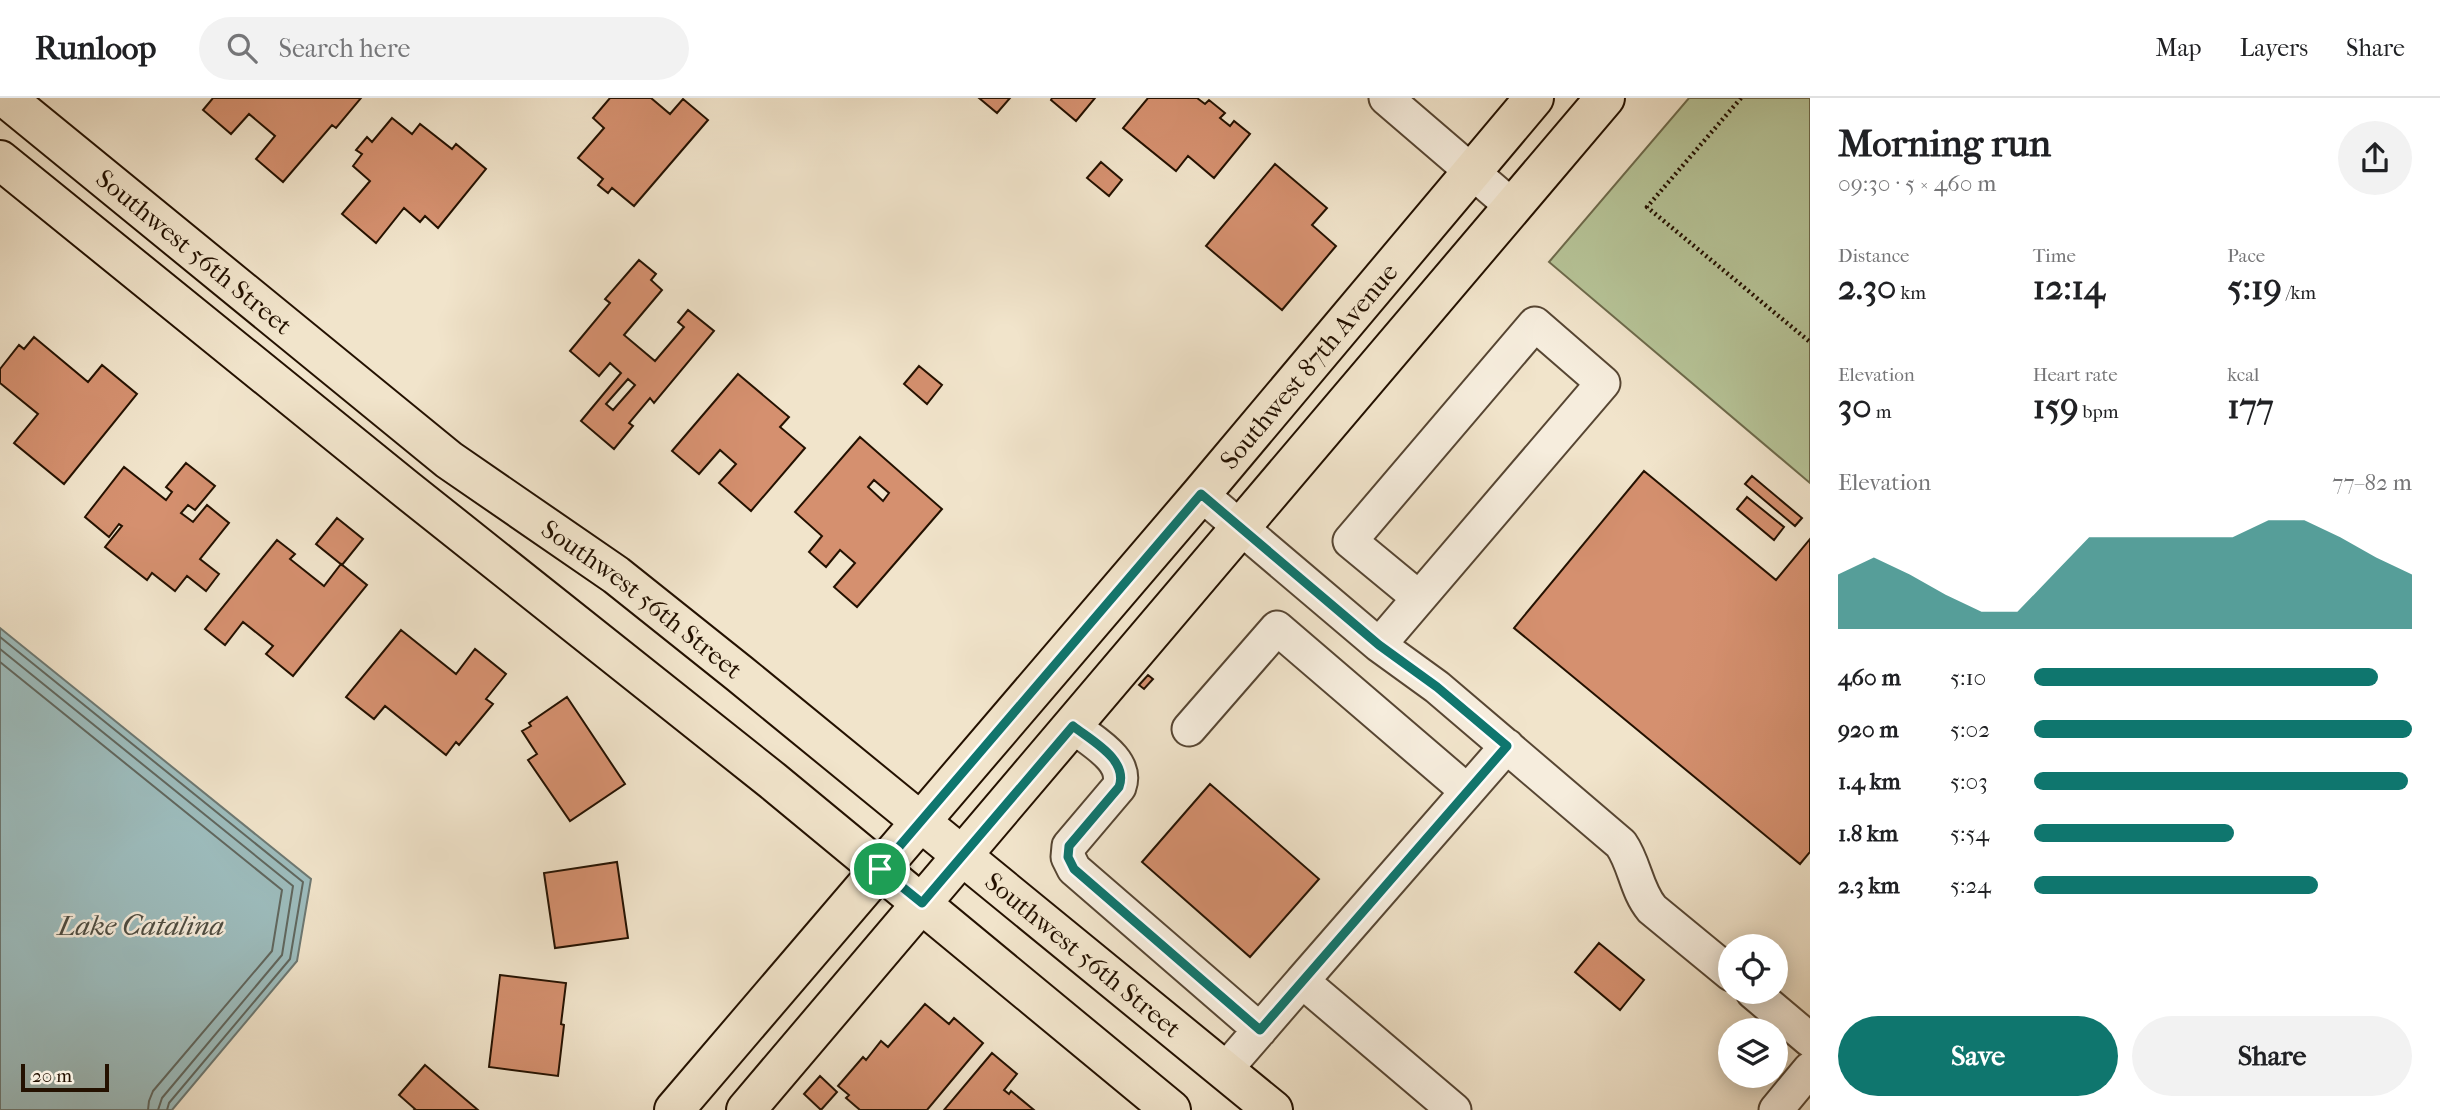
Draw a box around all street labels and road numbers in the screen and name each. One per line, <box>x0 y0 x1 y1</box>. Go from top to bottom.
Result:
street label: Southwest 56th Street <box>90 163 299 342</box>
street label: Southwest 87th Avenue <box>1214 257 1405 476</box>
street label: Southwest 56th Street <box>535 513 749 686</box>
street label: Southwest 56th Street <box>979 866 1188 1045</box>

